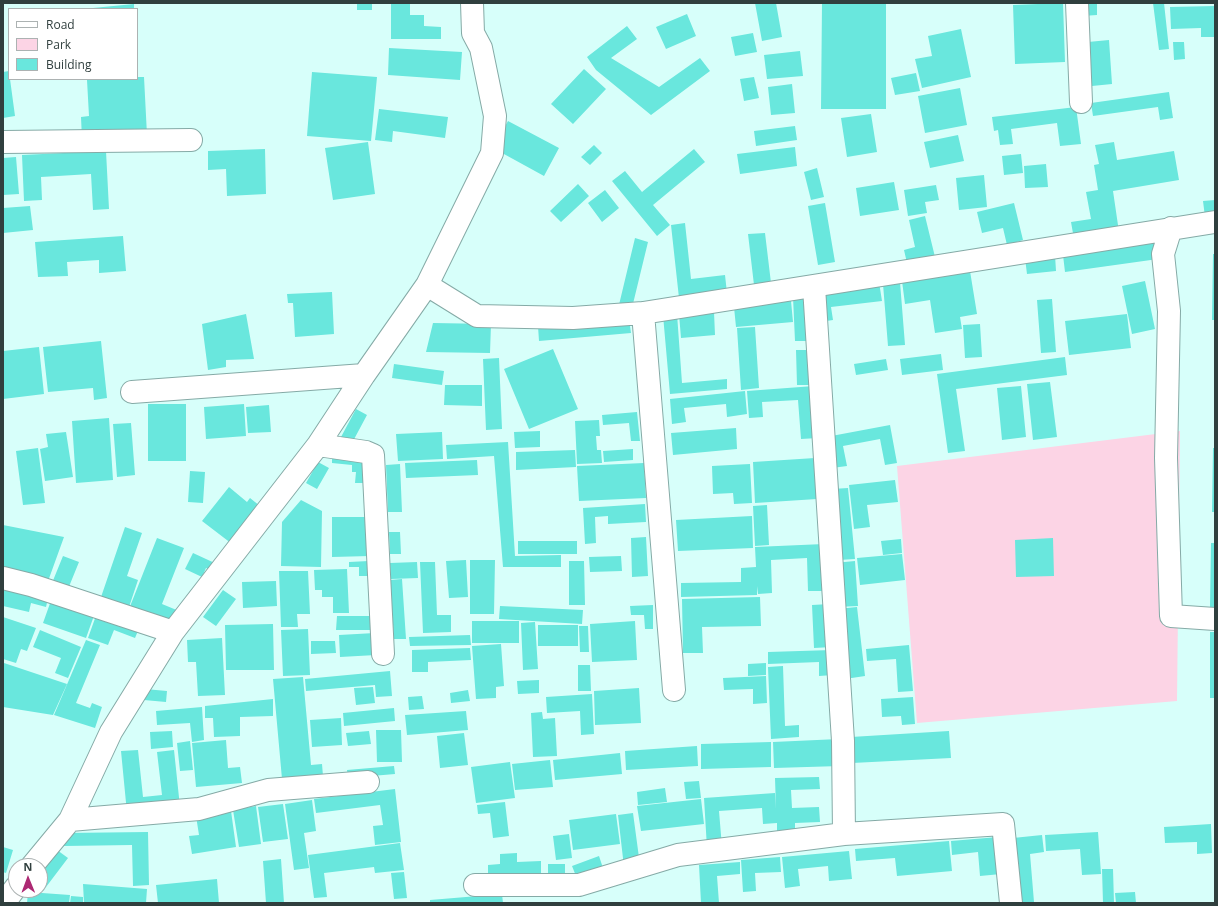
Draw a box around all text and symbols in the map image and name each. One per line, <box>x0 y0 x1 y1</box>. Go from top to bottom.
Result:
legend <box>8 8 138 80</box>
text: Road <box>46 16 75 33</box>
text: Park <box>46 36 71 53</box>
text: Building <box>46 56 91 73</box>
north arrow <box>8 858 48 898</box>
text: N <box>23 859 32 874</box>

